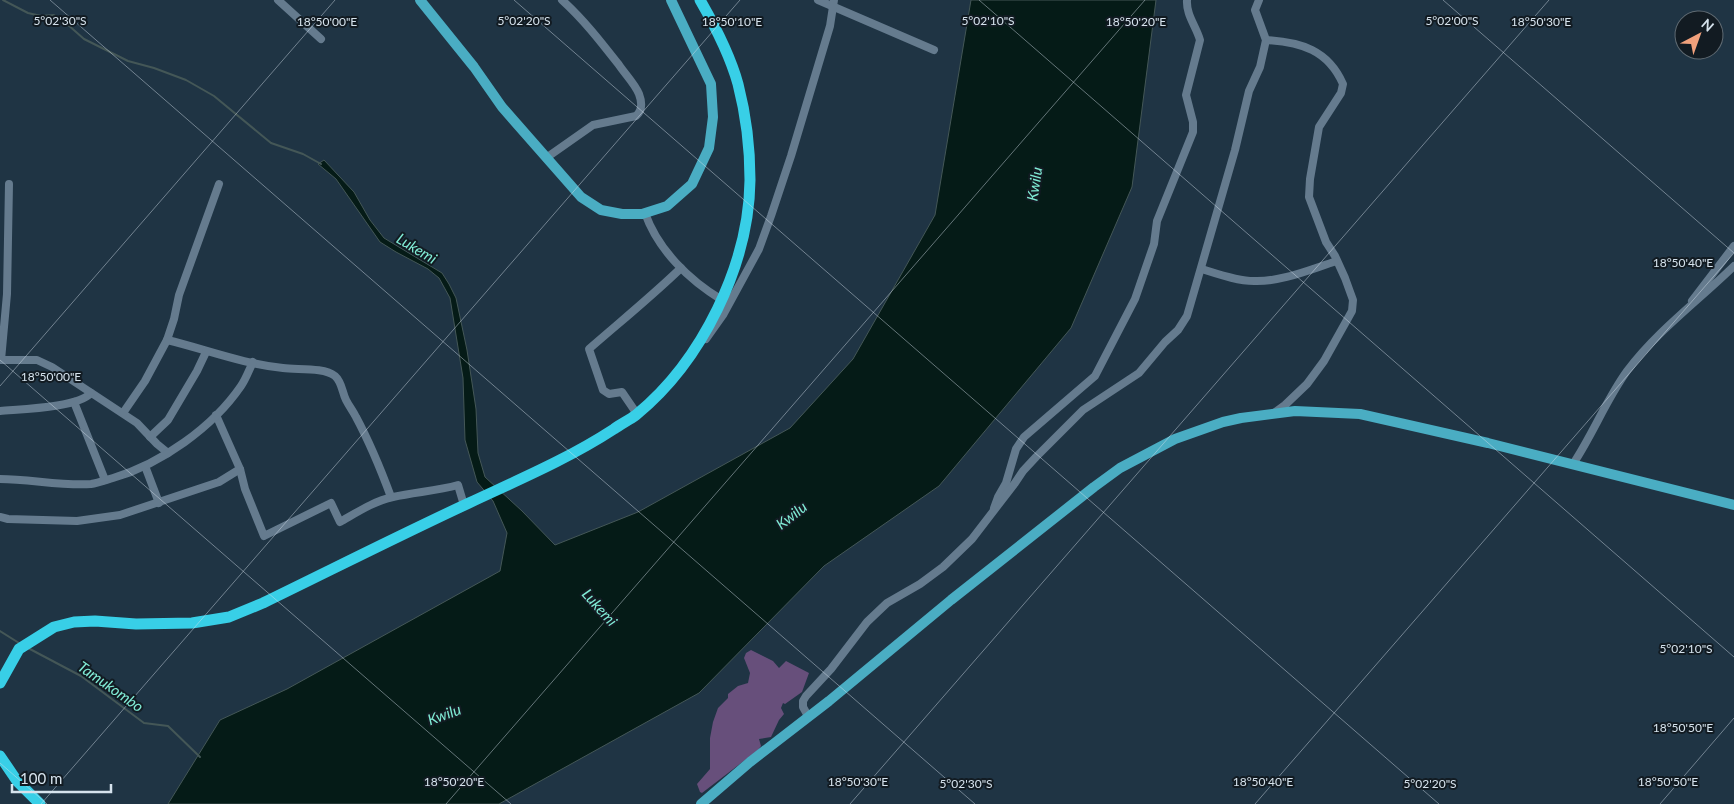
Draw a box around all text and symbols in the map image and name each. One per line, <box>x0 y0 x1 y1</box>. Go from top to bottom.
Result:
north arrow <box>1674 10 1724 60</box>
text: 5°02'30"S <box>33 13 87 28</box>
text: 5°02'20"S <box>497 13 551 28</box>
text: 5°02'10"S <box>961 13 1015 28</box>
text: 5°02'00"S <box>1425 13 1479 28</box>
text: 18°50'00"E <box>297 14 357 29</box>
text: 18°50'10"E <box>702 14 762 29</box>
text: 18°50'20"E <box>1106 14 1166 29</box>
text: 18°50'30"E <box>1511 14 1571 29</box>
text: N <box>1698 15 1718 35</box>
water label: Kwilu <box>1022 166 1046 202</box>
water label: Lukemi <box>394 229 441 267</box>
text: 18°50'40"E <box>1653 255 1713 270</box>
text: 18°50'00"E <box>21 369 81 384</box>
water label: Kwilu <box>772 497 810 533</box>
water label: Lukemi <box>579 585 622 630</box>
text: 5°02'10"S <box>1659 641 1713 656</box>
water label: Tamukombo <box>75 657 147 715</box>
water label: Kwilu <box>425 700 463 728</box>
text: 18°50'50"E <box>1653 720 1713 735</box>
scale bar <box>12 762 111 794</box>
text: 100 m <box>20 769 62 787</box>
text: 18°50'20"E <box>424 774 484 789</box>
text: 18°50'30"E <box>828 774 888 789</box>
text: 18°50'40"E <box>1233 774 1293 789</box>
text: 18°50'50"E <box>1638 774 1698 789</box>
text: 5°02'30"S <box>939 776 993 791</box>
text: 5°02'20"S <box>1403 776 1457 791</box>

